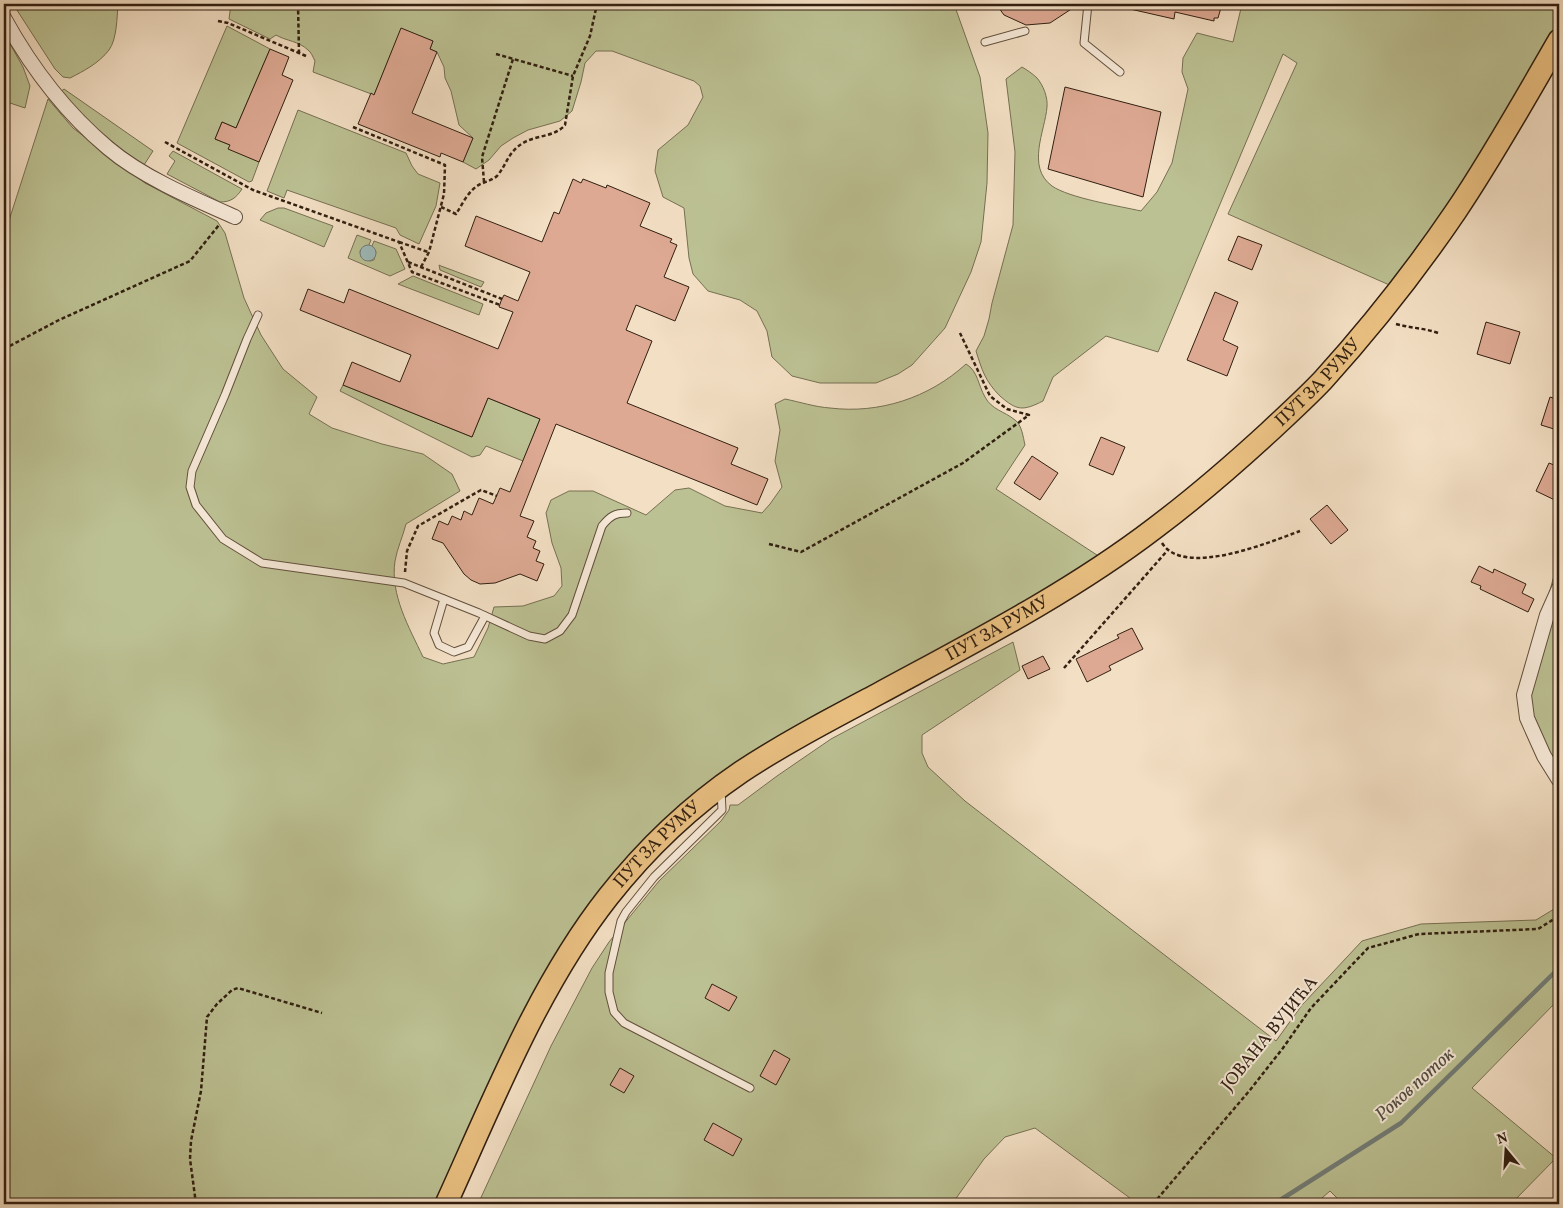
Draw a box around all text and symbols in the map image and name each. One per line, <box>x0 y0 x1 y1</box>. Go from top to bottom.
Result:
street label: ПУТ ЗА РУМУ <box>1269 333 1367 433</box>
street label: ПУТ ЗА РУМУ <box>941 589 1054 668</box>
street label: ПУТ ЗА РУМУ <box>608 795 706 894</box>
street label: ЈОВАНА ВУЈИЋА <box>1216 971 1324 1097</box>
water label: Роков поток <box>1370 1042 1461 1128</box>
north arrow <box>1480 1126 1530 1176</box>
text: N <box>1495 1128 1510 1150</box>

